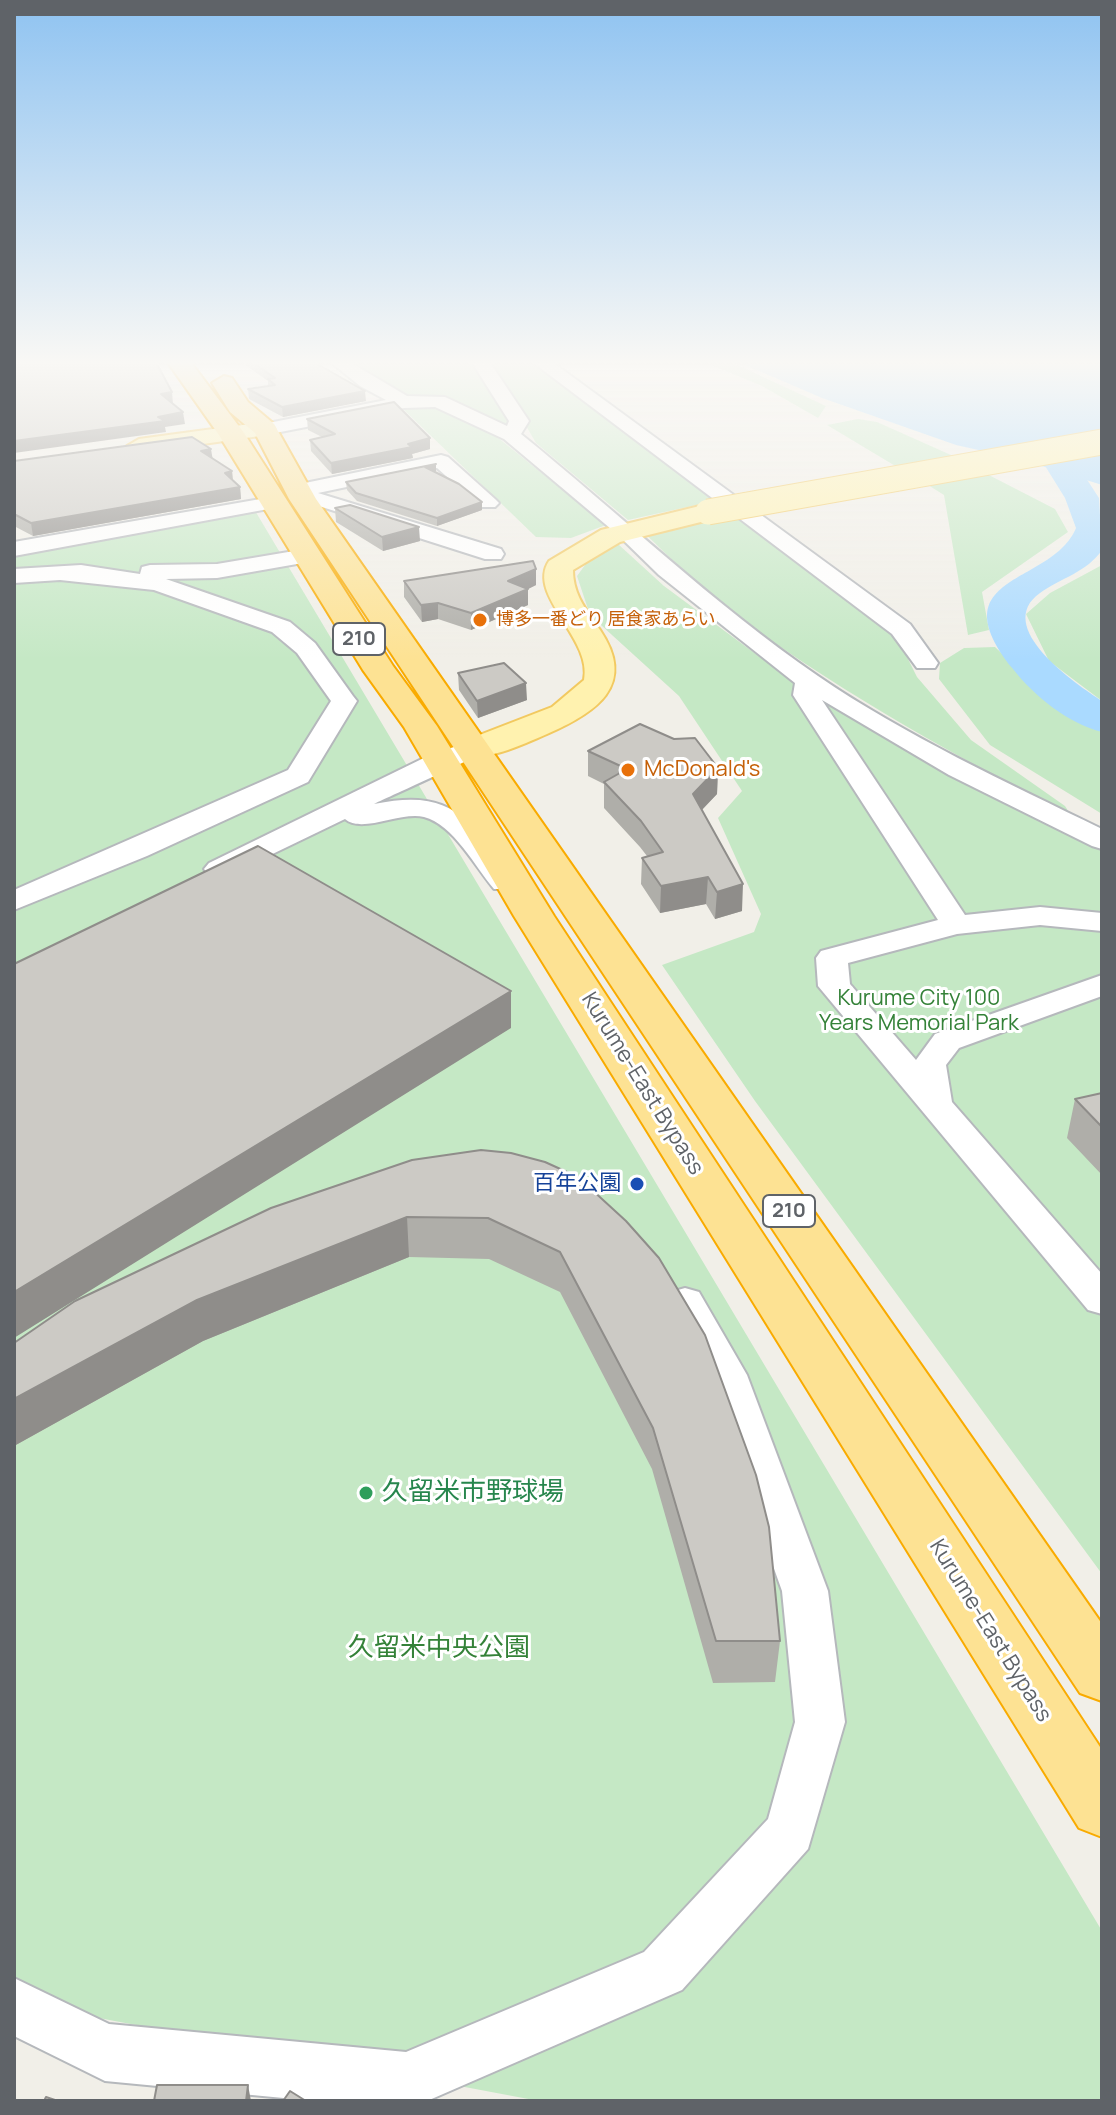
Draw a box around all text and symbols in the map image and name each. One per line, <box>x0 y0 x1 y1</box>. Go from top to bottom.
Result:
place label: 博多一番どり 居食家あらい <box>496 609 716 631</box>
marker: 博多一番どり 居食家あらい <box>471 611 489 629</box>
road number: 210 <box>333 623 385 655</box>
place label: McDonald's <box>644 757 760 783</box>
marker: McDonald's <box>619 761 637 779</box>
park label: Kurume City 100 Years Memorial Park <box>819 986 1019 1038</box>
street label: Kurume-East Bypass <box>575 988 709 1180</box>
place label: 百年公園 <box>533 1171 621 1197</box>
marker: 百年公園 <box>628 1175 646 1193</box>
road number: 210 <box>763 1195 815 1227</box>
place label: 久留米市野球場 <box>382 1477 564 1509</box>
marker: 久留米市野球場 <box>357 1484 375 1502</box>
street label: Kurume-East Bypass <box>923 1535 1057 1727</box>
park label: 久留米中央公園 <box>348 1633 530 1665</box>

